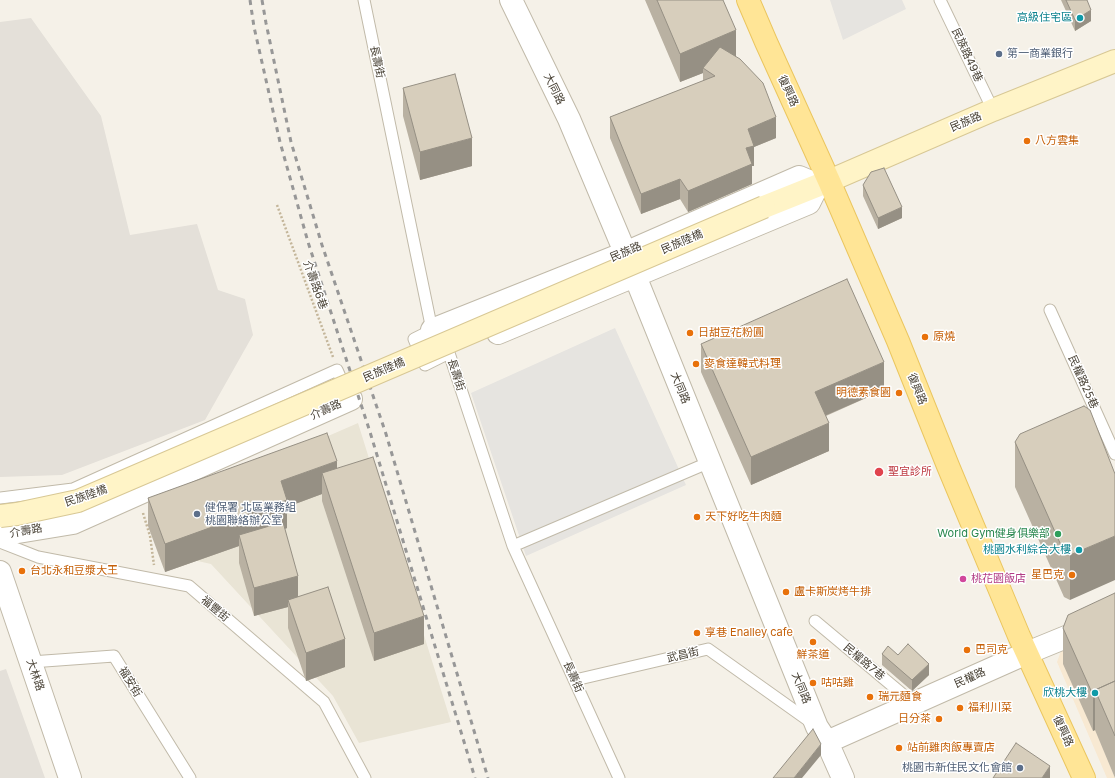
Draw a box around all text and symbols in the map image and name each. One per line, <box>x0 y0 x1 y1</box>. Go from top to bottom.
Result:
place label: 高級住宅區 <box>1017 11 1072 25</box>
marker: 高級住宅區 <box>1075 13 1085 23</box>
street label: 民族路49巷 <box>949 26 985 84</box>
street label: 長壽街 <box>367 44 387 80</box>
place label: 第一商業銀行 <box>1007 47 1073 61</box>
marker: 第一商業銀行 <box>994 49 1004 59</box>
street label: 大同路 <box>541 71 567 107</box>
street label: 復興路 <box>775 73 801 109</box>
street label: 民族路 <box>948 109 984 135</box>
place label: 八方雲集 <box>1035 134 1079 148</box>
marker: 八方雲集 <box>1022 136 1032 146</box>
street label: 民族陸橋 <box>659 227 705 257</box>
street label: 民族路 <box>608 239 644 265</box>
street label: 介壽路6巷 <box>300 259 330 311</box>
place label: 日甜豆花粉圓 <box>698 326 764 340</box>
marker: 日甜豆花粉圓 <box>685 328 695 338</box>
place label: 原燒 <box>933 330 955 344</box>
marker: 原燒 <box>920 332 930 342</box>
street label: 民權路25巷 <box>1065 353 1101 411</box>
street label: 民族陸橋 <box>361 355 407 385</box>
street label: 長壽街 <box>445 357 467 393</box>
place label: 麥食達韓式料理 <box>704 357 781 371</box>
marker: 麥食達韓式料理 <box>691 359 701 369</box>
street label: 大同路 <box>668 370 692 406</box>
street label: 復興路 <box>905 371 929 407</box>
place label: 明德素食園 <box>836 386 891 400</box>
marker: 明德素食園 <box>894 388 904 398</box>
street label: 介壽路 <box>308 397 344 423</box>
place label: 聖宜診所 <box>888 465 932 479</box>
marker: 聖宜診所 <box>873 466 885 478</box>
street label: 民族陸橋 <box>63 483 109 509</box>
place label: 健保署 北區業務組 桃園聯絡辦公室 <box>205 501 296 527</box>
marker: 健保署 北區業務組 桃園聯絡辦公室 <box>192 509 202 519</box>
place label: 天下好吃牛肉麵 <box>705 510 782 524</box>
marker: 天下好吃牛肉麵 <box>692 512 702 522</box>
street label: 介壽路 <box>9 522 43 540</box>
place label: World Gym健身俱樂部 <box>937 527 1050 541</box>
marker: World Gym健身俱樂部 <box>1053 529 1063 539</box>
place label: 桃園水利綜合大樓 <box>983 543 1071 557</box>
marker: 桃園水利綜合大樓 <box>1074 545 1084 555</box>
place label: 台北永和豆漿大王 <box>30 564 118 578</box>
marker: 台北永和豆漿大王 <box>17 566 27 576</box>
place label: 星巴克 <box>1031 568 1064 582</box>
marker: 星巴克 <box>1067 570 1077 580</box>
place label: 桃花園飯店 <box>971 572 1026 586</box>
marker: 桃花園飯店 <box>958 574 968 584</box>
place label: 盧卡斯炭烤牛排 <box>794 585 871 599</box>
marker: 盧卡斯炭烤牛排 <box>781 587 791 597</box>
street label: 福豐街 <box>198 593 232 625</box>
place label: 享巷 Enalley cafe <box>705 626 793 640</box>
marker: 享巷 Enalley cafe <box>692 628 702 638</box>
marker: 鮮茶道 <box>808 637 818 647</box>
street label: 民權路7巷 <box>841 641 887 683</box>
place label: 巴司克 <box>975 643 1008 657</box>
street label: 武昌街 <box>665 645 701 665</box>
marker: 巴司克 <box>962 645 972 655</box>
place label: 鮮茶道 <box>797 648 829 662</box>
street label: 大林路 <box>23 657 47 693</box>
street label: 長壽街 <box>560 659 586 695</box>
street label: 福安街 <box>116 665 144 699</box>
street label: 民權路 <box>952 665 988 691</box>
street label: 大同路 <box>789 670 813 706</box>
place label: 咕咕雞 <box>821 676 854 690</box>
marker: 咕咕雞 <box>808 678 818 688</box>
place label: 欣桃大樓 <box>1043 686 1087 700</box>
marker: 欣桃大樓 <box>1090 688 1100 698</box>
place label: 瑞元麵食 <box>878 690 922 704</box>
marker: 瑞元麵食 <box>865 692 875 702</box>
place label: 福利川菜 <box>968 701 1012 715</box>
marker: 福利川菜 <box>955 703 965 713</box>
place label: 日分茶 <box>898 712 931 726</box>
street label: 復興路 <box>1050 713 1076 749</box>
marker: 日分茶 <box>934 714 944 724</box>
place label: 站前雞肉飯專賣店 <box>907 741 995 755</box>
marker: 站前雞肉飯專賣店 <box>894 743 904 753</box>
place label: 桃園市新住民文化會館 <box>902 761 1012 775</box>
marker: 桃園市新住民文化會館 <box>1015 763 1025 773</box>

